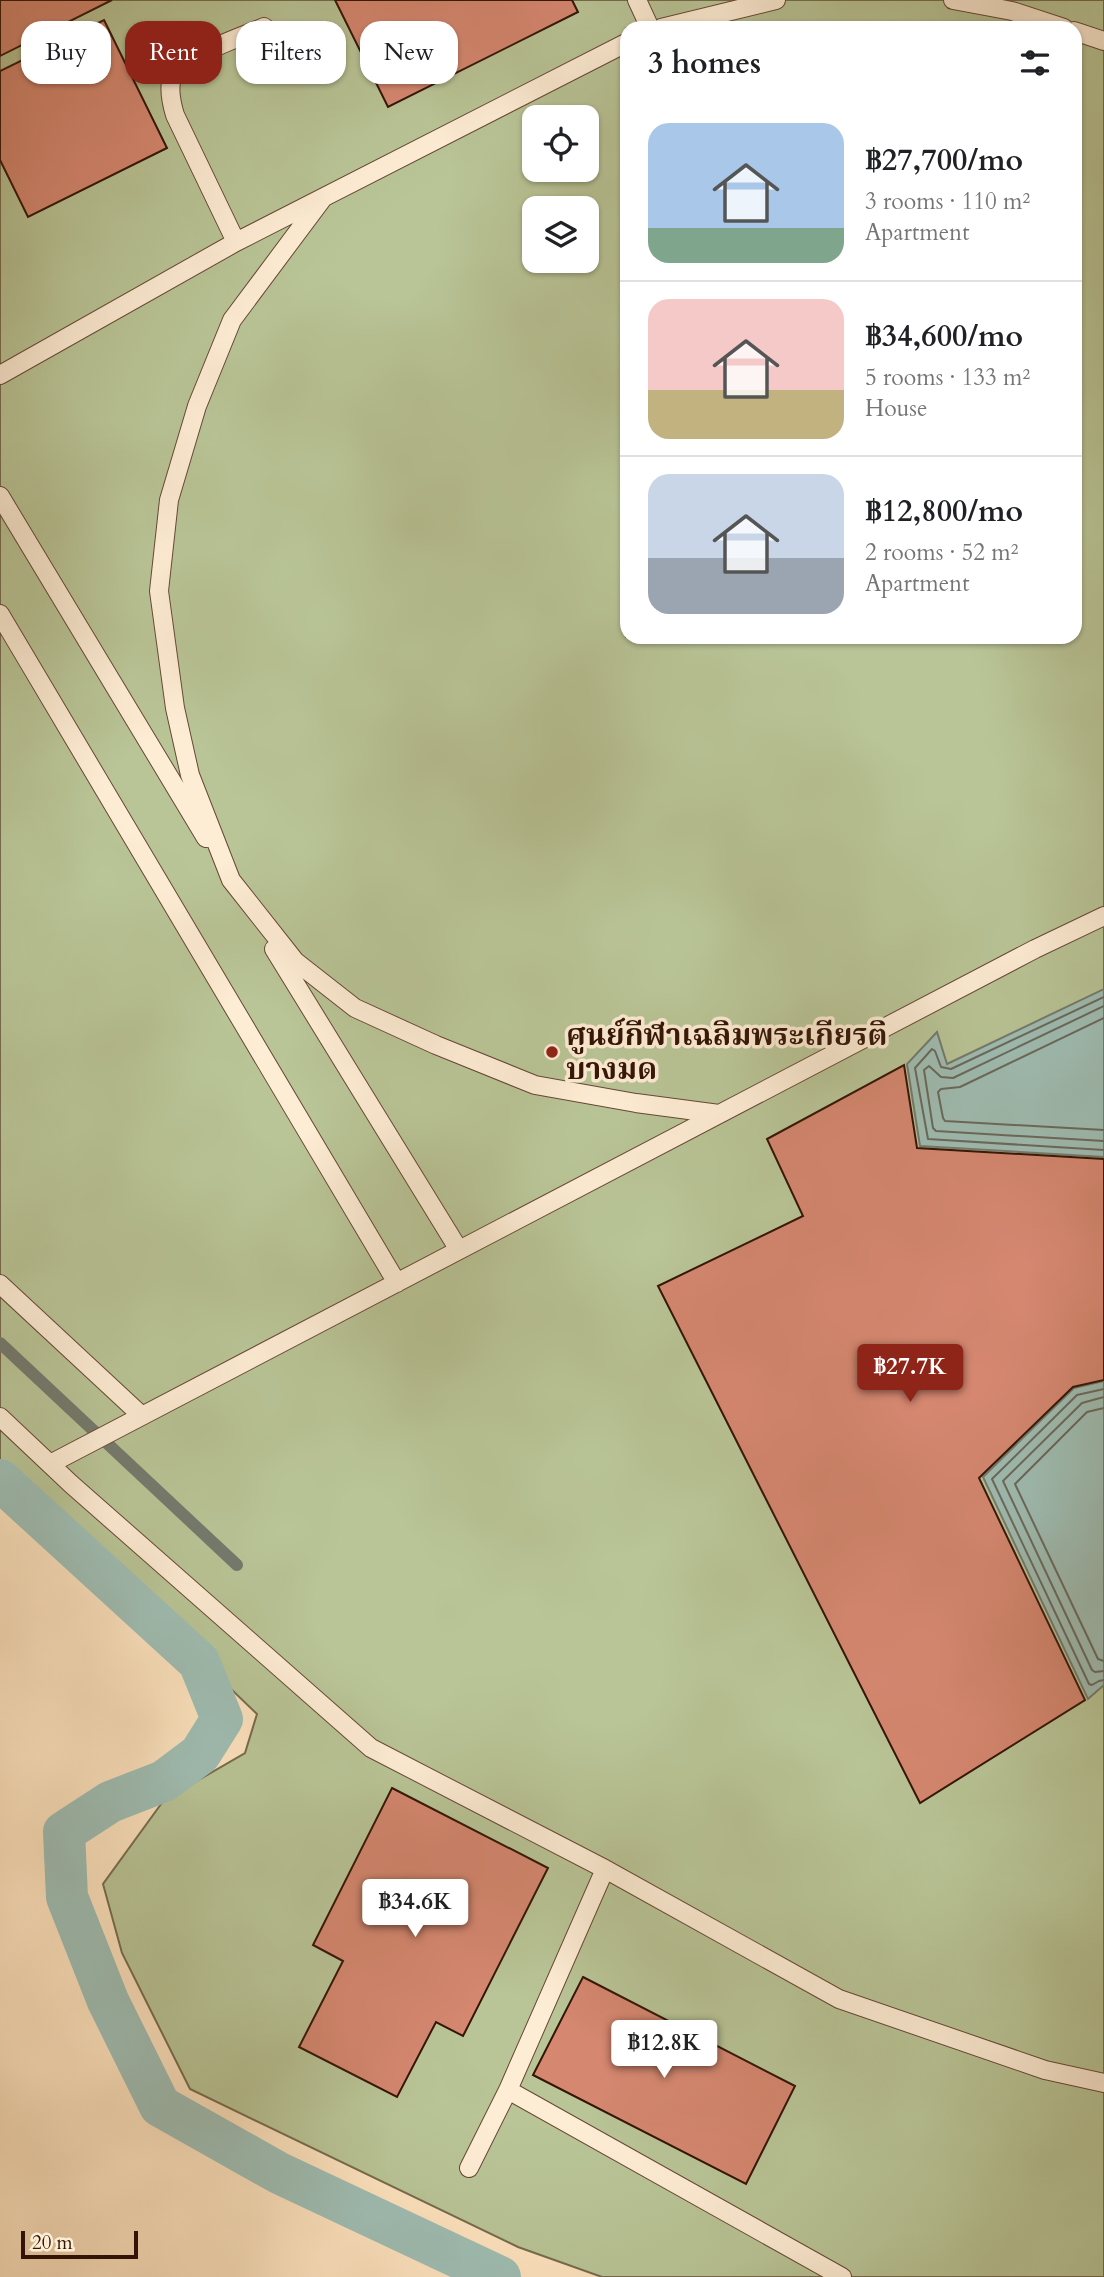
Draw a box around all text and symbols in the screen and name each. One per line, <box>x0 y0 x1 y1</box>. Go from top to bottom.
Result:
chip: Buy <box>21 21 111 84</box>
chip: Rent <box>125 21 222 84</box>
chip: Filters <box>236 21 346 84</box>
chip: New <box>360 21 458 84</box>
text: 3 homes <box>648 43 761 84</box>
icon: filters <box>1016 44 1054 82</box>
map controls <box>522 105 599 273</box>
button: locate <box>522 105 599 182</box>
text: ฿27,700/mo <box>865 140 1023 181</box>
icon: home <box>704 151 788 235</box>
text: 3 rooms · 110 m² <box>865 186 1030 217</box>
button: layers <box>522 196 599 273</box>
text: Apartment <box>865 217 969 248</box>
text: ฿34,600/mo <box>865 316 1023 357</box>
icon: home <box>704 327 788 411</box>
text: 5 rooms · 133 m² <box>865 362 1030 393</box>
text: House <box>865 393 927 424</box>
text: ฿12,800/mo <box>865 491 1023 532</box>
icon: home <box>704 502 788 586</box>
text: 2 rooms · 52 m² <box>865 537 1018 568</box>
text: Apartment <box>865 568 969 599</box>
place label: ศูนย์กีฬาเฉลิมพระเกียรติ บางมด <box>566 1015 887 1090</box>
marker: ศูนย์กีฬาเฉลิมพระเกียรติ บางมด <box>544 1044 560 1060</box>
pin: ฿27.7K <box>853 1344 967 1404</box>
text: ฿27.7K <box>873 1351 947 1382</box>
pin: ฿34.6K <box>358 1880 472 1939</box>
text: ฿34.6K <box>378 1886 452 1917</box>
pin: ฿12.8K <box>607 2021 721 2080</box>
text: ฿12.8K <box>627 2027 701 2058</box>
scale bar <box>21 2228 138 2260</box>
text: 20 m <box>32 2230 73 2256</box>

